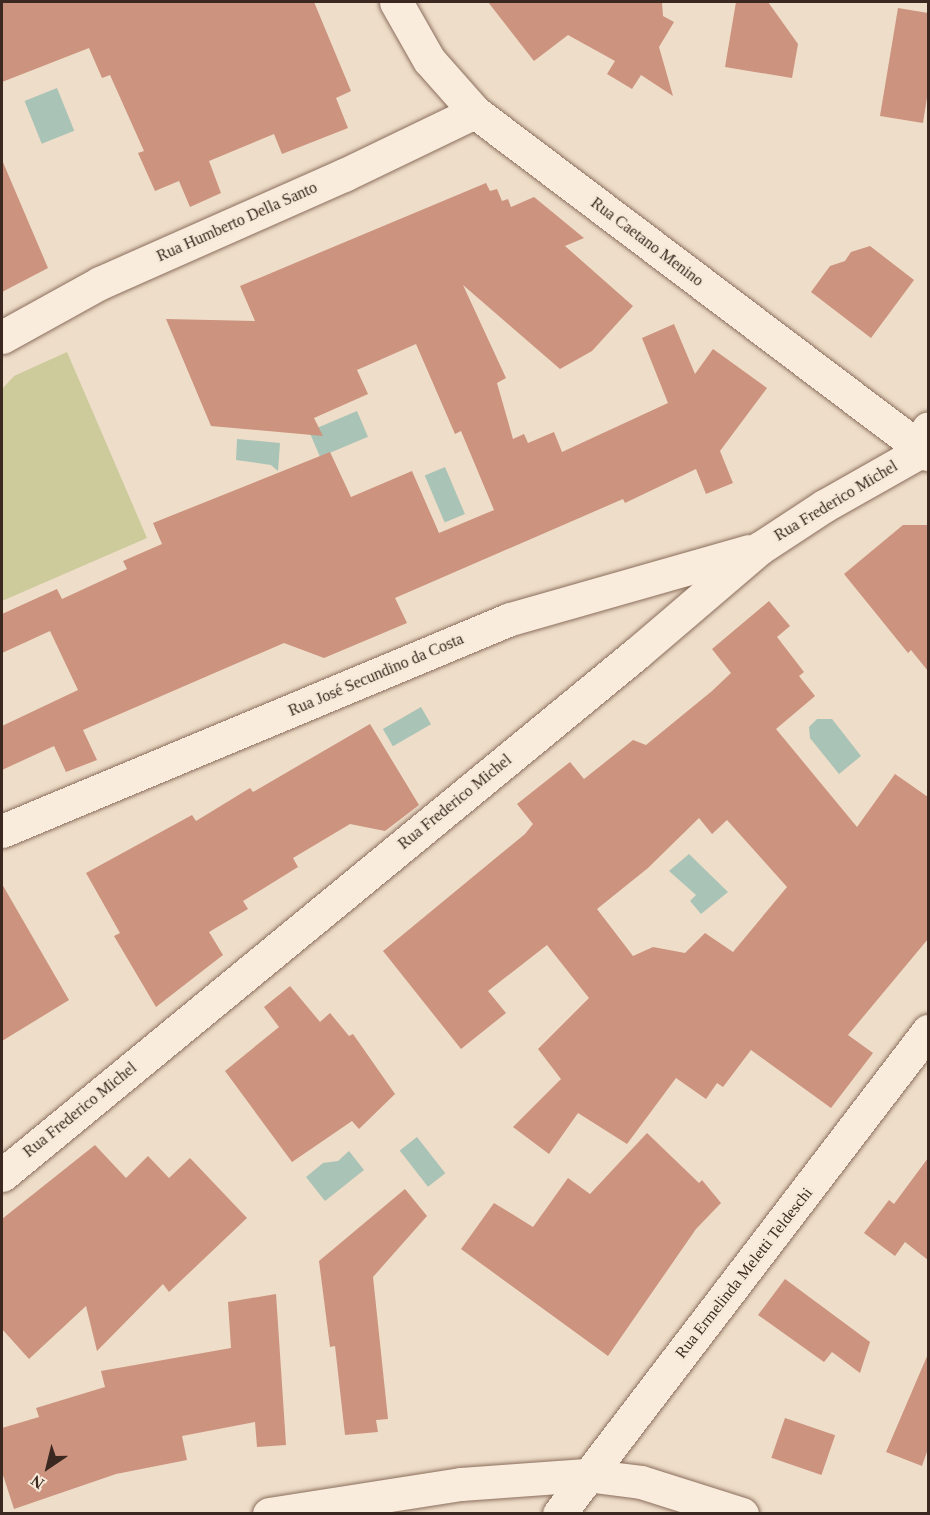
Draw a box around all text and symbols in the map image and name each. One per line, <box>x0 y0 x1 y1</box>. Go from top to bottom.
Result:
street label: Rua Humberto Della Santo <box>154 178 320 266</box>
street label: Rua Caetano Menino <box>587 193 707 291</box>
street label: Rua Frederico Michel <box>771 457 901 545</box>
street label: Rua José Secundino da Costa <box>286 629 466 721</box>
street label: Rua Frederico Michel <box>394 750 516 854</box>
street label: Rua Frederico Michel <box>19 1058 141 1162</box>
street label: Rua Ermelinda Meletti Teldeschi <box>671 1184 817 1362</box>
north arrow <box>18 1437 78 1497</box>
text: N <box>28 1472 47 1492</box>

